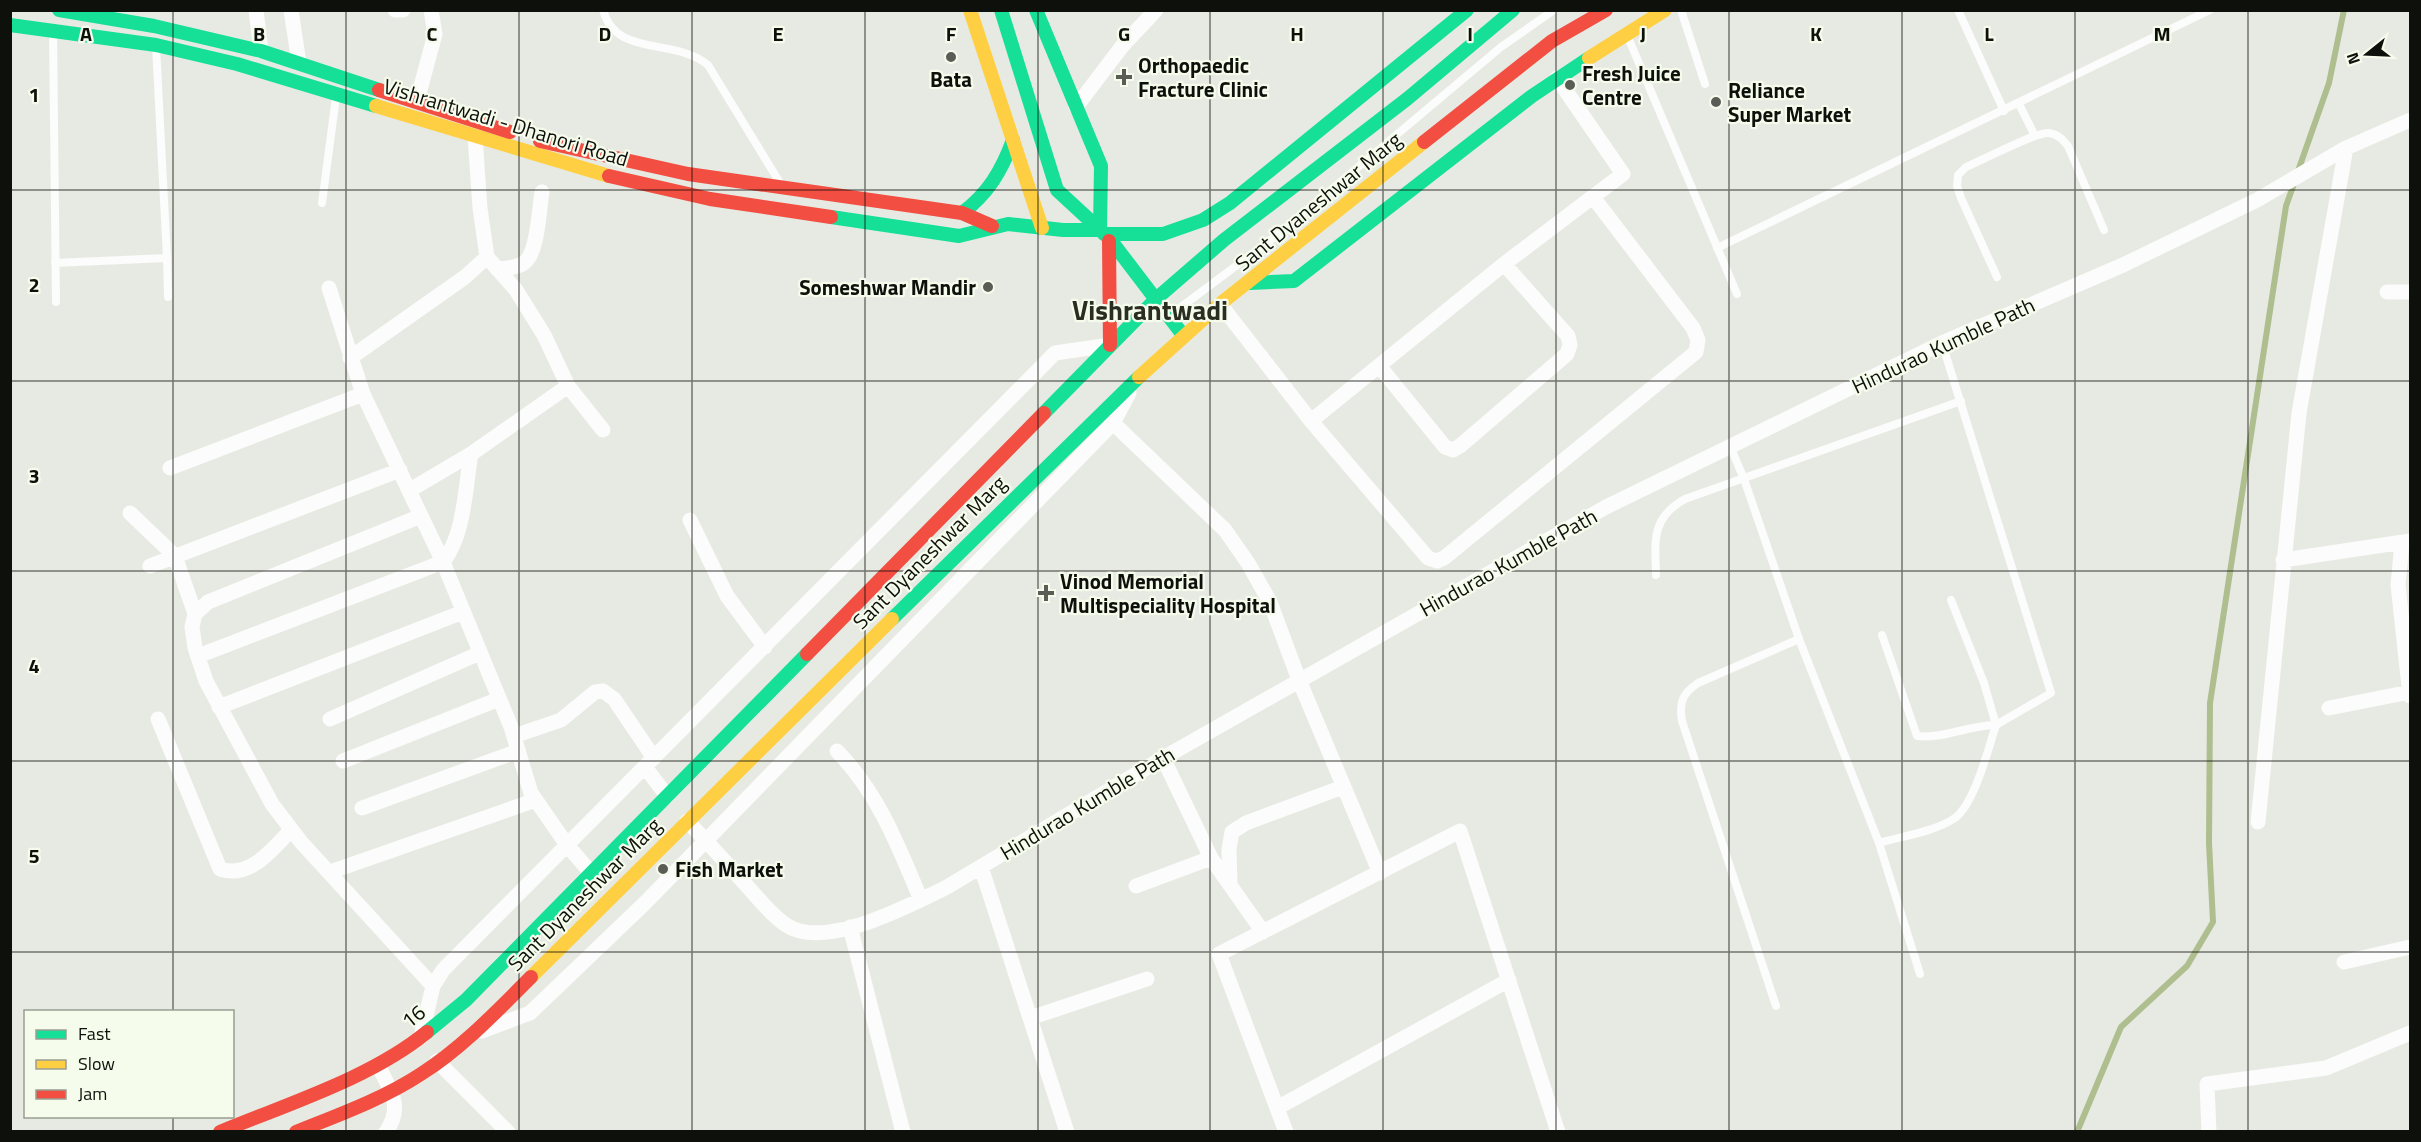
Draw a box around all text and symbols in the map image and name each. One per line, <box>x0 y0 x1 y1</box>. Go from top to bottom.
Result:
text: A <box>80 18 92 49</box>
text: B <box>253 18 265 49</box>
text: C <box>427 18 438 49</box>
text: D <box>599 18 611 49</box>
text: E <box>772 18 784 49</box>
text: F <box>946 18 957 49</box>
text: G <box>1118 18 1130 49</box>
text: H <box>1290 18 1304 49</box>
text: I <box>1467 18 1473 49</box>
text: J <box>1640 18 1646 49</box>
text: K <box>1810 18 1822 49</box>
text: L <box>1984 18 1994 49</box>
text: M <box>2153 18 2171 49</box>
north arrow <box>2337 24 2397 84</box>
place label: Orthopaedic Fracture Clinic <box>1138 49 1268 105</box>
marker: Bata <box>944 50 958 64</box>
text: N <box>2340 50 2366 68</box>
place label: Fresh Juice Centre <box>1582 57 1681 113</box>
place label: Bata <box>930 63 972 95</box>
marker: Orthopaedic Fracture Clinic <box>1115 68 1133 86</box>
street label: Vishrantwadi - Dhanori Road <box>380 69 632 175</box>
place label: Reliance Super Market <box>1728 74 1851 130</box>
marker: Fresh Juice Centre <box>1563 78 1577 92</box>
text: 1 <box>28 79 40 110</box>
marker: Reliance Super Market <box>1709 95 1723 109</box>
street label: Sant Dyaneshwar Marg <box>1228 124 1408 278</box>
text: 2 <box>28 269 40 300</box>
place label: Someshwar Mandir <box>799 271 976 303</box>
marker: Someshwar Mandir <box>981 280 995 294</box>
street label: Hindurao Kumble Path <box>1846 288 2040 402</box>
district label: Vishrantwadi <box>1072 289 1228 330</box>
text: 3 <box>28 460 40 491</box>
street label: Sant Dyaneshwar Marg <box>845 468 1013 636</box>
street label: Hindurao Kumble Path <box>1413 500 1603 624</box>
place label: Vinod Memorial Multispeciality Hospital <box>1060 565 1276 621</box>
marker: Vinod Memorial Multispeciality Hospital <box>1037 584 1055 602</box>
text: 4 <box>28 650 40 681</box>
street label: Hindurao Kumble Path <box>994 738 1180 868</box>
street label: Sant Dyaneshwar Marg <box>500 810 668 978</box>
text: 5 <box>28 840 40 871</box>
place label: Fish Market <box>675 853 784 885</box>
marker: Fish Market <box>656 862 670 876</box>
street label: 16 <box>394 996 432 1036</box>
legend <box>24 1010 234 1118</box>
text: Fast <box>78 1020 111 1047</box>
text: Slow <box>78 1050 115 1077</box>
text: Jam <box>78 1080 107 1107</box>

